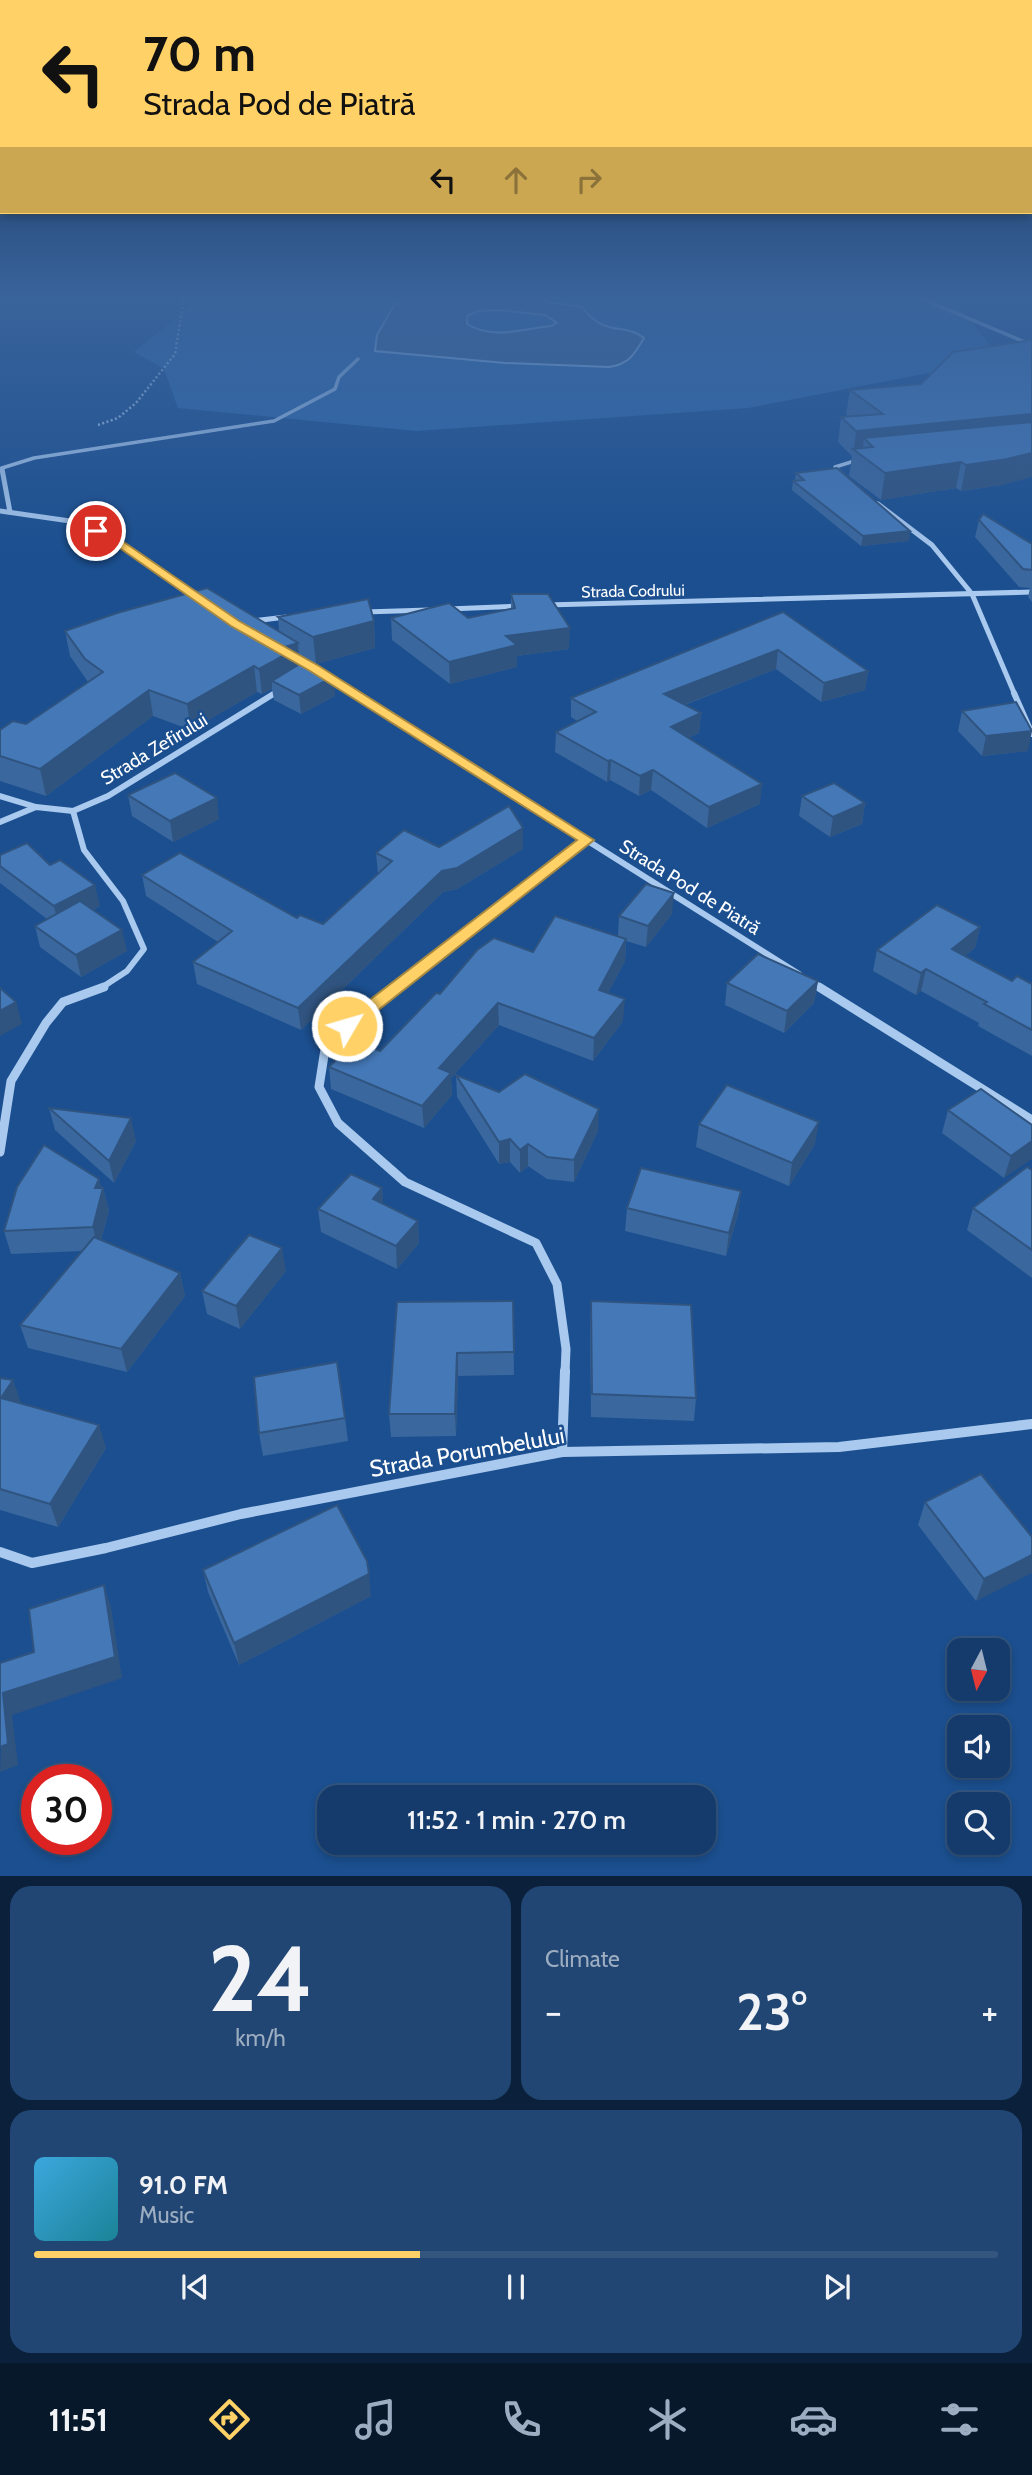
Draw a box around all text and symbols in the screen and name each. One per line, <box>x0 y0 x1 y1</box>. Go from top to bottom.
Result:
text: 70 m <box>143 24 256 83</box>
icon: left <box>28 28 119 119</box>
text: Strada Pod de Piatră <box>143 84 415 123</box>
icon: left <box>424 161 462 199</box>
icon: ahead <box>497 161 535 199</box>
icon: right <box>570 161 608 199</box>
pin <box>66 501 126 561</box>
icon: arrive <box>77 512 115 550</box>
street label: Strada Codrului <box>581 581 685 601</box>
street label: Strada Zefirului <box>96 708 212 790</box>
street label: Strada Pod de Piatră <box>615 834 765 940</box>
position arrow <box>310 989 384 1063</box>
street label: Strada Porumbelului <box>367 1421 567 1483</box>
north arrow <box>947 1638 1010 1701</box>
map controls <box>947 1638 1010 1855</box>
button: sound <box>947 1715 1010 1778</box>
speed limit sign: 30 <box>21 1764 112 1855</box>
button: search <box>947 1792 1010 1855</box>
text: 11:52 · 1 min · 270 m <box>407 1804 626 1836</box>
text: 24 <box>208 1923 313 2034</box>
text: Climate <box>545 1945 620 1973</box>
text: 23° <box>736 1980 807 2043</box>
text: − <box>545 1988 562 2035</box>
text: + <box>981 1988 998 2035</box>
text: km/h <box>235 2024 286 2052</box>
text: 91.0 FM <box>139 2169 228 2201</box>
text: Music <box>139 2201 194 2229</box>
icon: previous <box>176 2268 214 2306</box>
icon: pause <box>497 2268 535 2306</box>
icon: next <box>818 2268 856 2306</box>
icon: directions <box>205 2395 254 2444</box>
icon: music <box>351 2395 400 2444</box>
icon: phone <box>497 2395 546 2444</box>
icon: climate <box>643 2395 692 2444</box>
icon: car <box>789 2395 838 2444</box>
icon: filters <box>935 2395 984 2444</box>
text: 11:51 <box>48 2400 108 2439</box>

